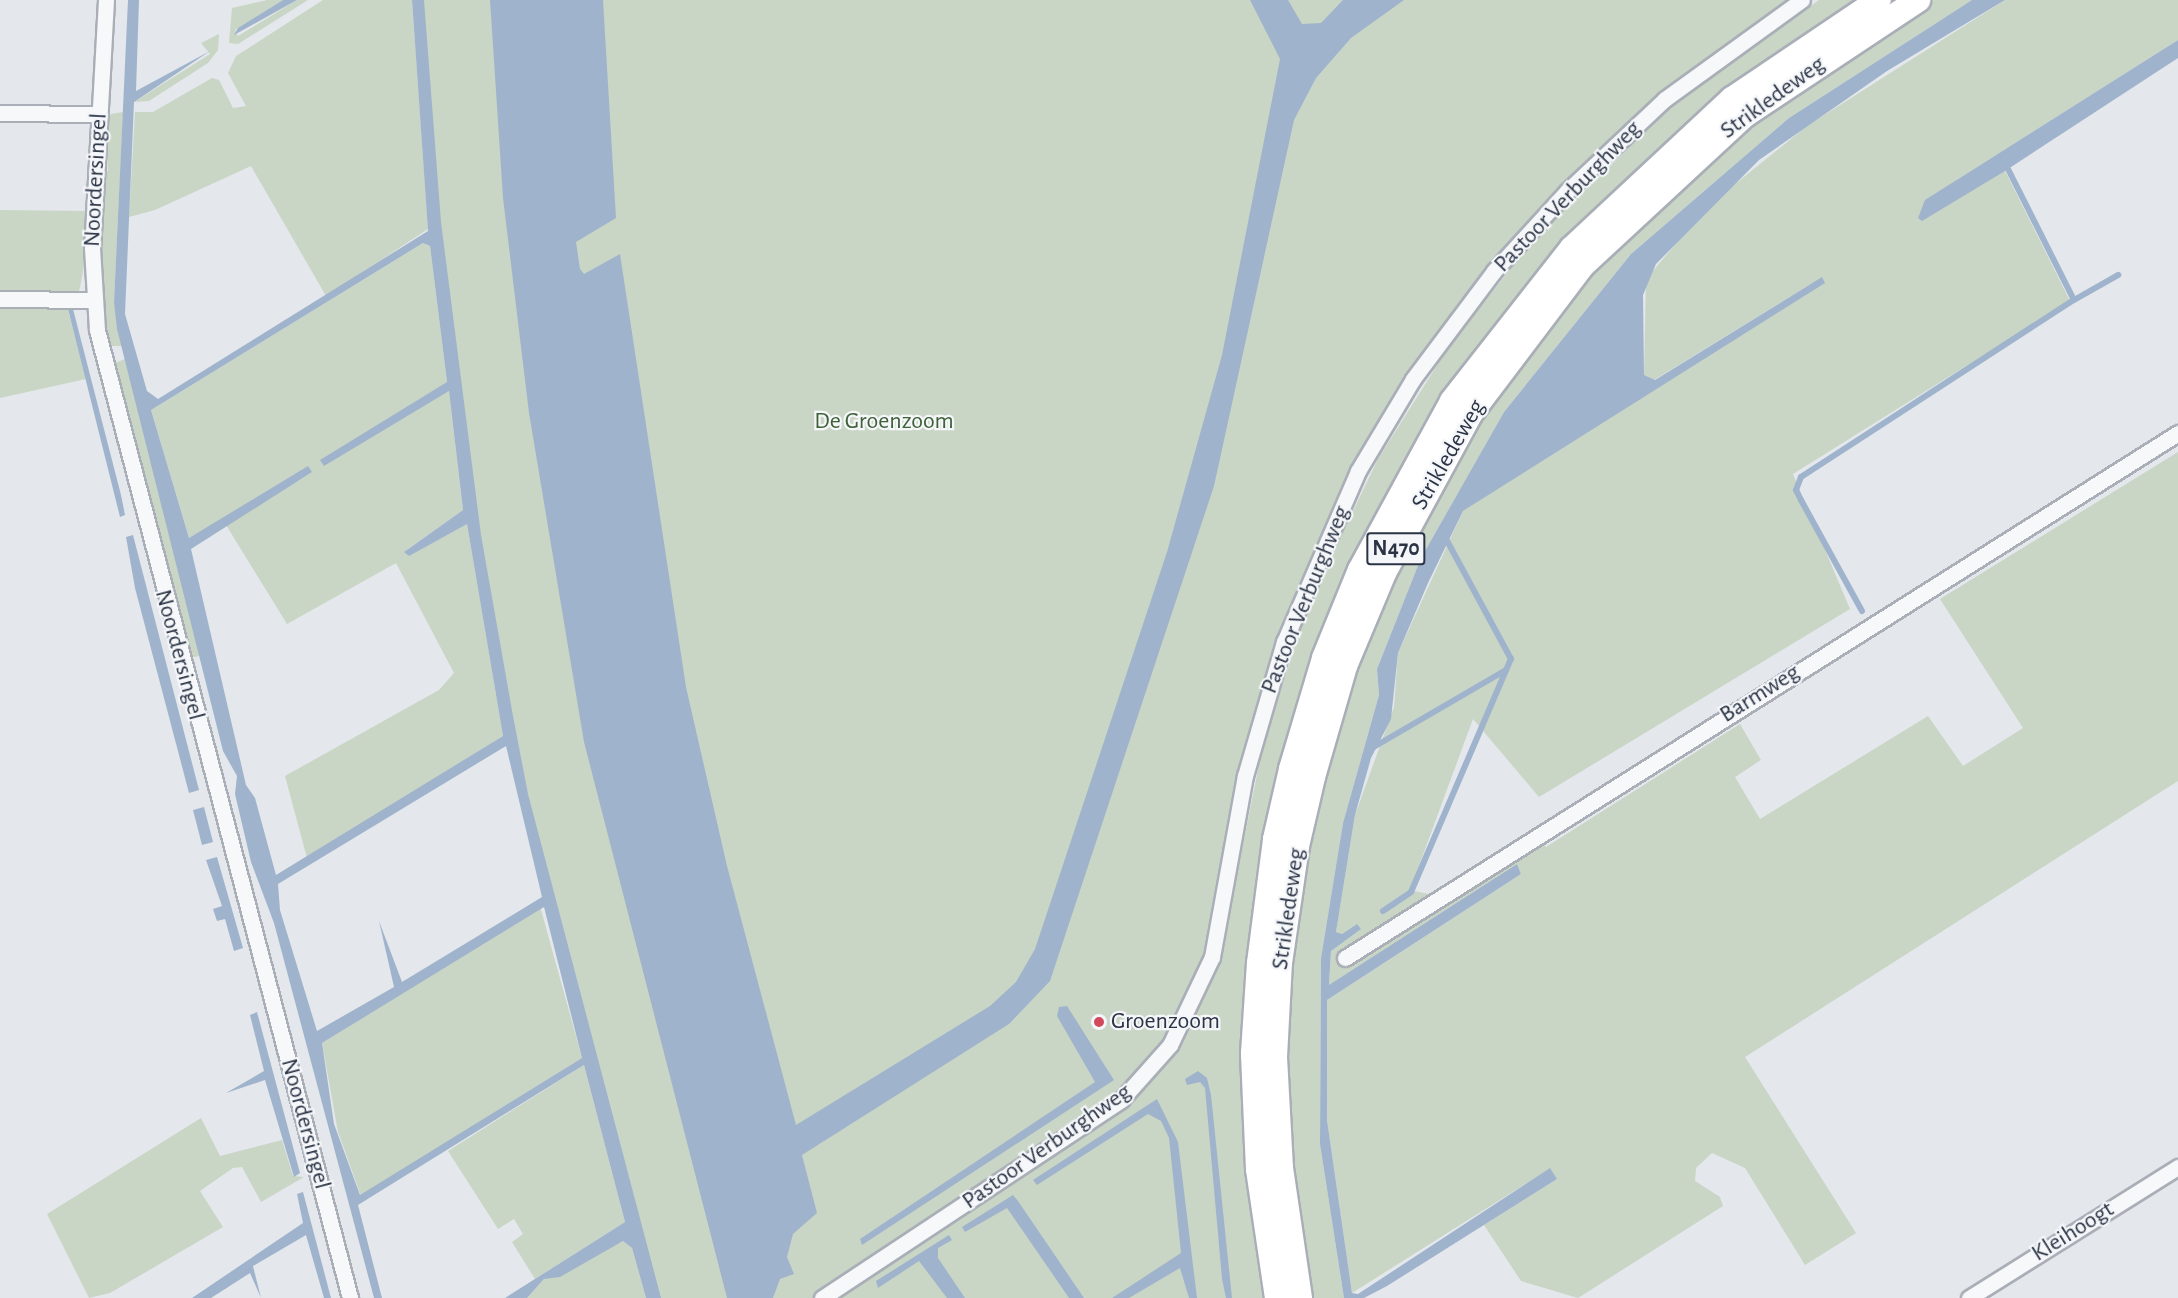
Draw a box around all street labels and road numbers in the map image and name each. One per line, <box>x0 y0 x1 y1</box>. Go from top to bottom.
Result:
street label: Strikledeweg <box>1715 50 1831 146</box>
street label: Noordersingel <box>78 112 114 248</box>
street label: Pastoor Verburghweg <box>1488 115 1648 279</box>
street label: Strikledeweg <box>1406 395 1492 515</box>
street label: Pastoor Verburghweg <box>1255 502 1357 698</box>
road number: N470 <box>1366 530 1426 568</box>
street label: Noordersingel <box>148 587 210 723</box>
street label: Barmweg <box>1715 658 1805 730</box>
street label: Strikledeweg <box>1266 846 1312 972</box>
street label: Noordersingel <box>274 1056 336 1192</box>
street label: Pastoor Verburghweg <box>957 1078 1137 1216</box>
street label: Kleihoogt <box>2027 1196 2119 1268</box>

